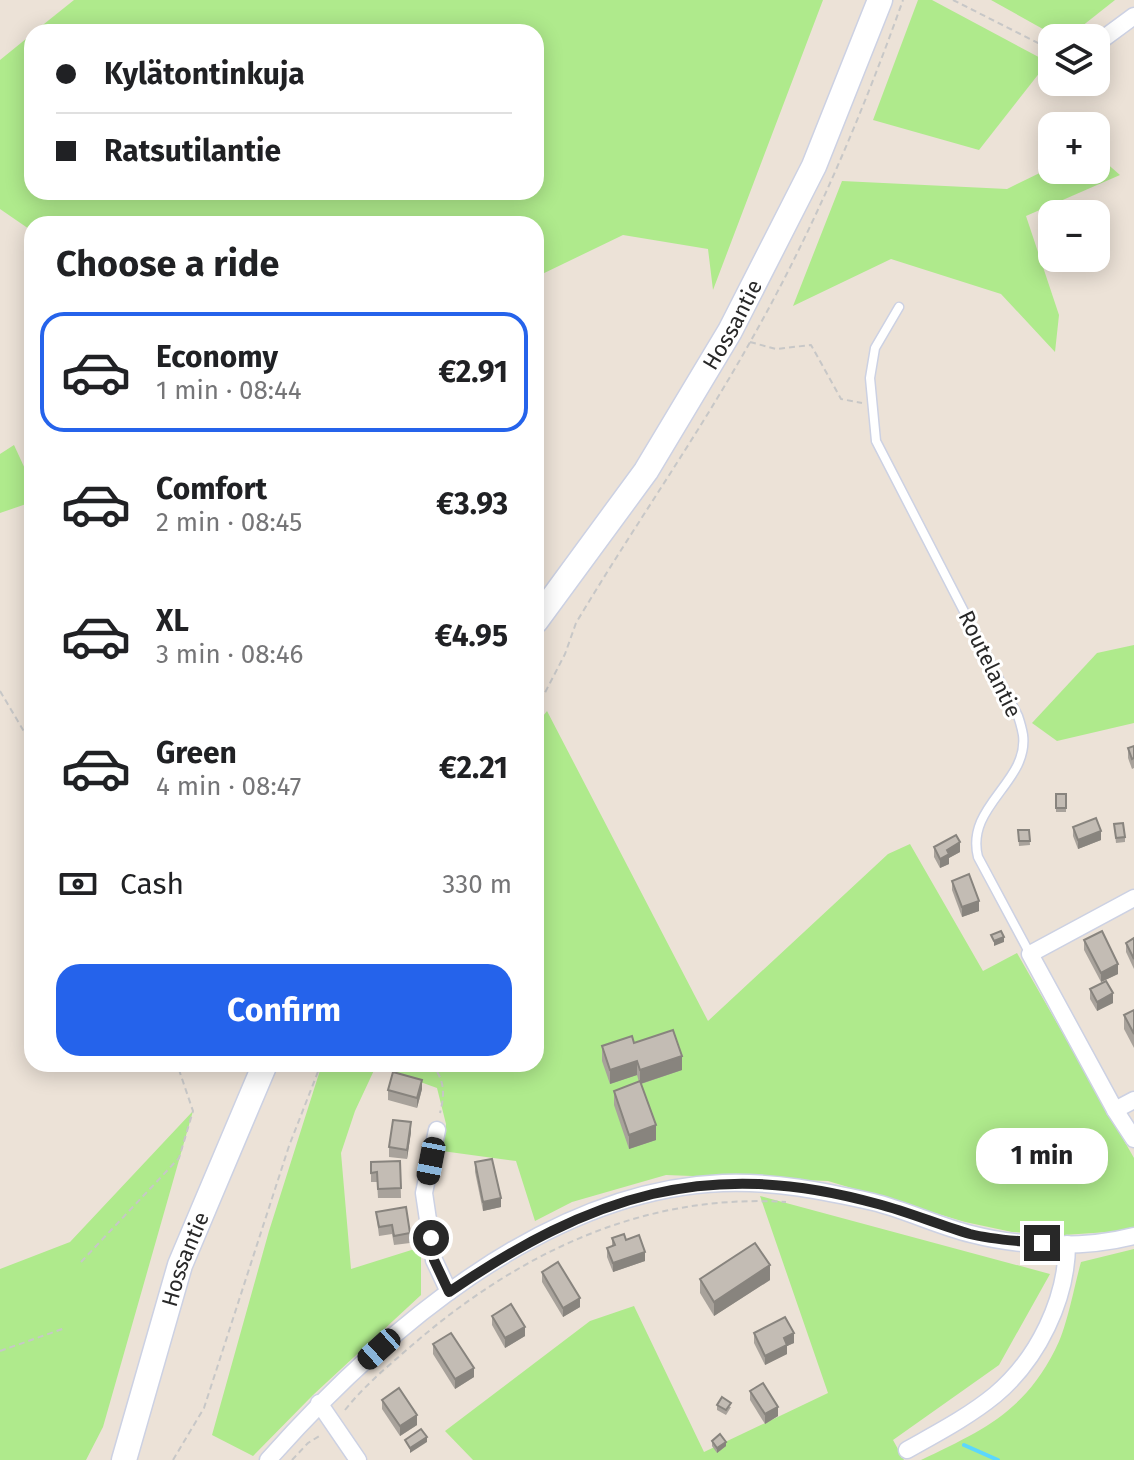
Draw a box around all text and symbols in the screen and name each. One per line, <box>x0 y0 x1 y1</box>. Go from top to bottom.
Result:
map controls <box>1038 24 1110 272</box>
button: layers <box>1038 24 1110 96</box>
text: Kylätontinkuja <box>104 56 305 92</box>
button: + <box>1038 112 1110 184</box>
text: Ratsutilantie <box>104 133 281 169</box>
button: − <box>1038 200 1110 272</box>
text: Choose a ride <box>56 242 279 286</box>
street label: Hossantie <box>696 275 768 375</box>
icon: car <box>60 336 132 408</box>
text: Economy <box>156 339 278 375</box>
text: €2.91 <box>438 354 508 390</box>
text: 1 min · 08:44 <box>156 375 302 406</box>
icon: car <box>60 468 132 540</box>
text: Comfort <box>156 471 267 507</box>
text: €3.93 <box>436 486 508 522</box>
text: 2 min · 08:45 <box>156 507 302 538</box>
icon: car <box>60 600 132 672</box>
text: XL <box>156 603 189 639</box>
street label: Routelantie <box>953 606 1027 722</box>
text: €4.95 <box>435 618 508 654</box>
text: 3 min · 08:46 <box>156 639 303 670</box>
icon: car <box>60 732 132 804</box>
text: Green <box>156 735 237 771</box>
text: €2.21 <box>439 750 508 786</box>
text: 4 min · 08:47 <box>156 771 301 802</box>
icon: cash <box>56 862 100 906</box>
text: Cash <box>120 866 184 902</box>
text: 330 m <box>442 869 512 900</box>
button: Confirm <box>56 964 512 1056</box>
callout: 1 min <box>976 1127 1108 1183</box>
car <box>415 1135 447 1187</box>
text: 1 min <box>1011 1140 1073 1171</box>
street label: Hossantie <box>155 1208 214 1309</box>
route start <box>413 1220 449 1256</box>
route end <box>1024 1225 1060 1261</box>
car <box>353 1324 405 1374</box>

